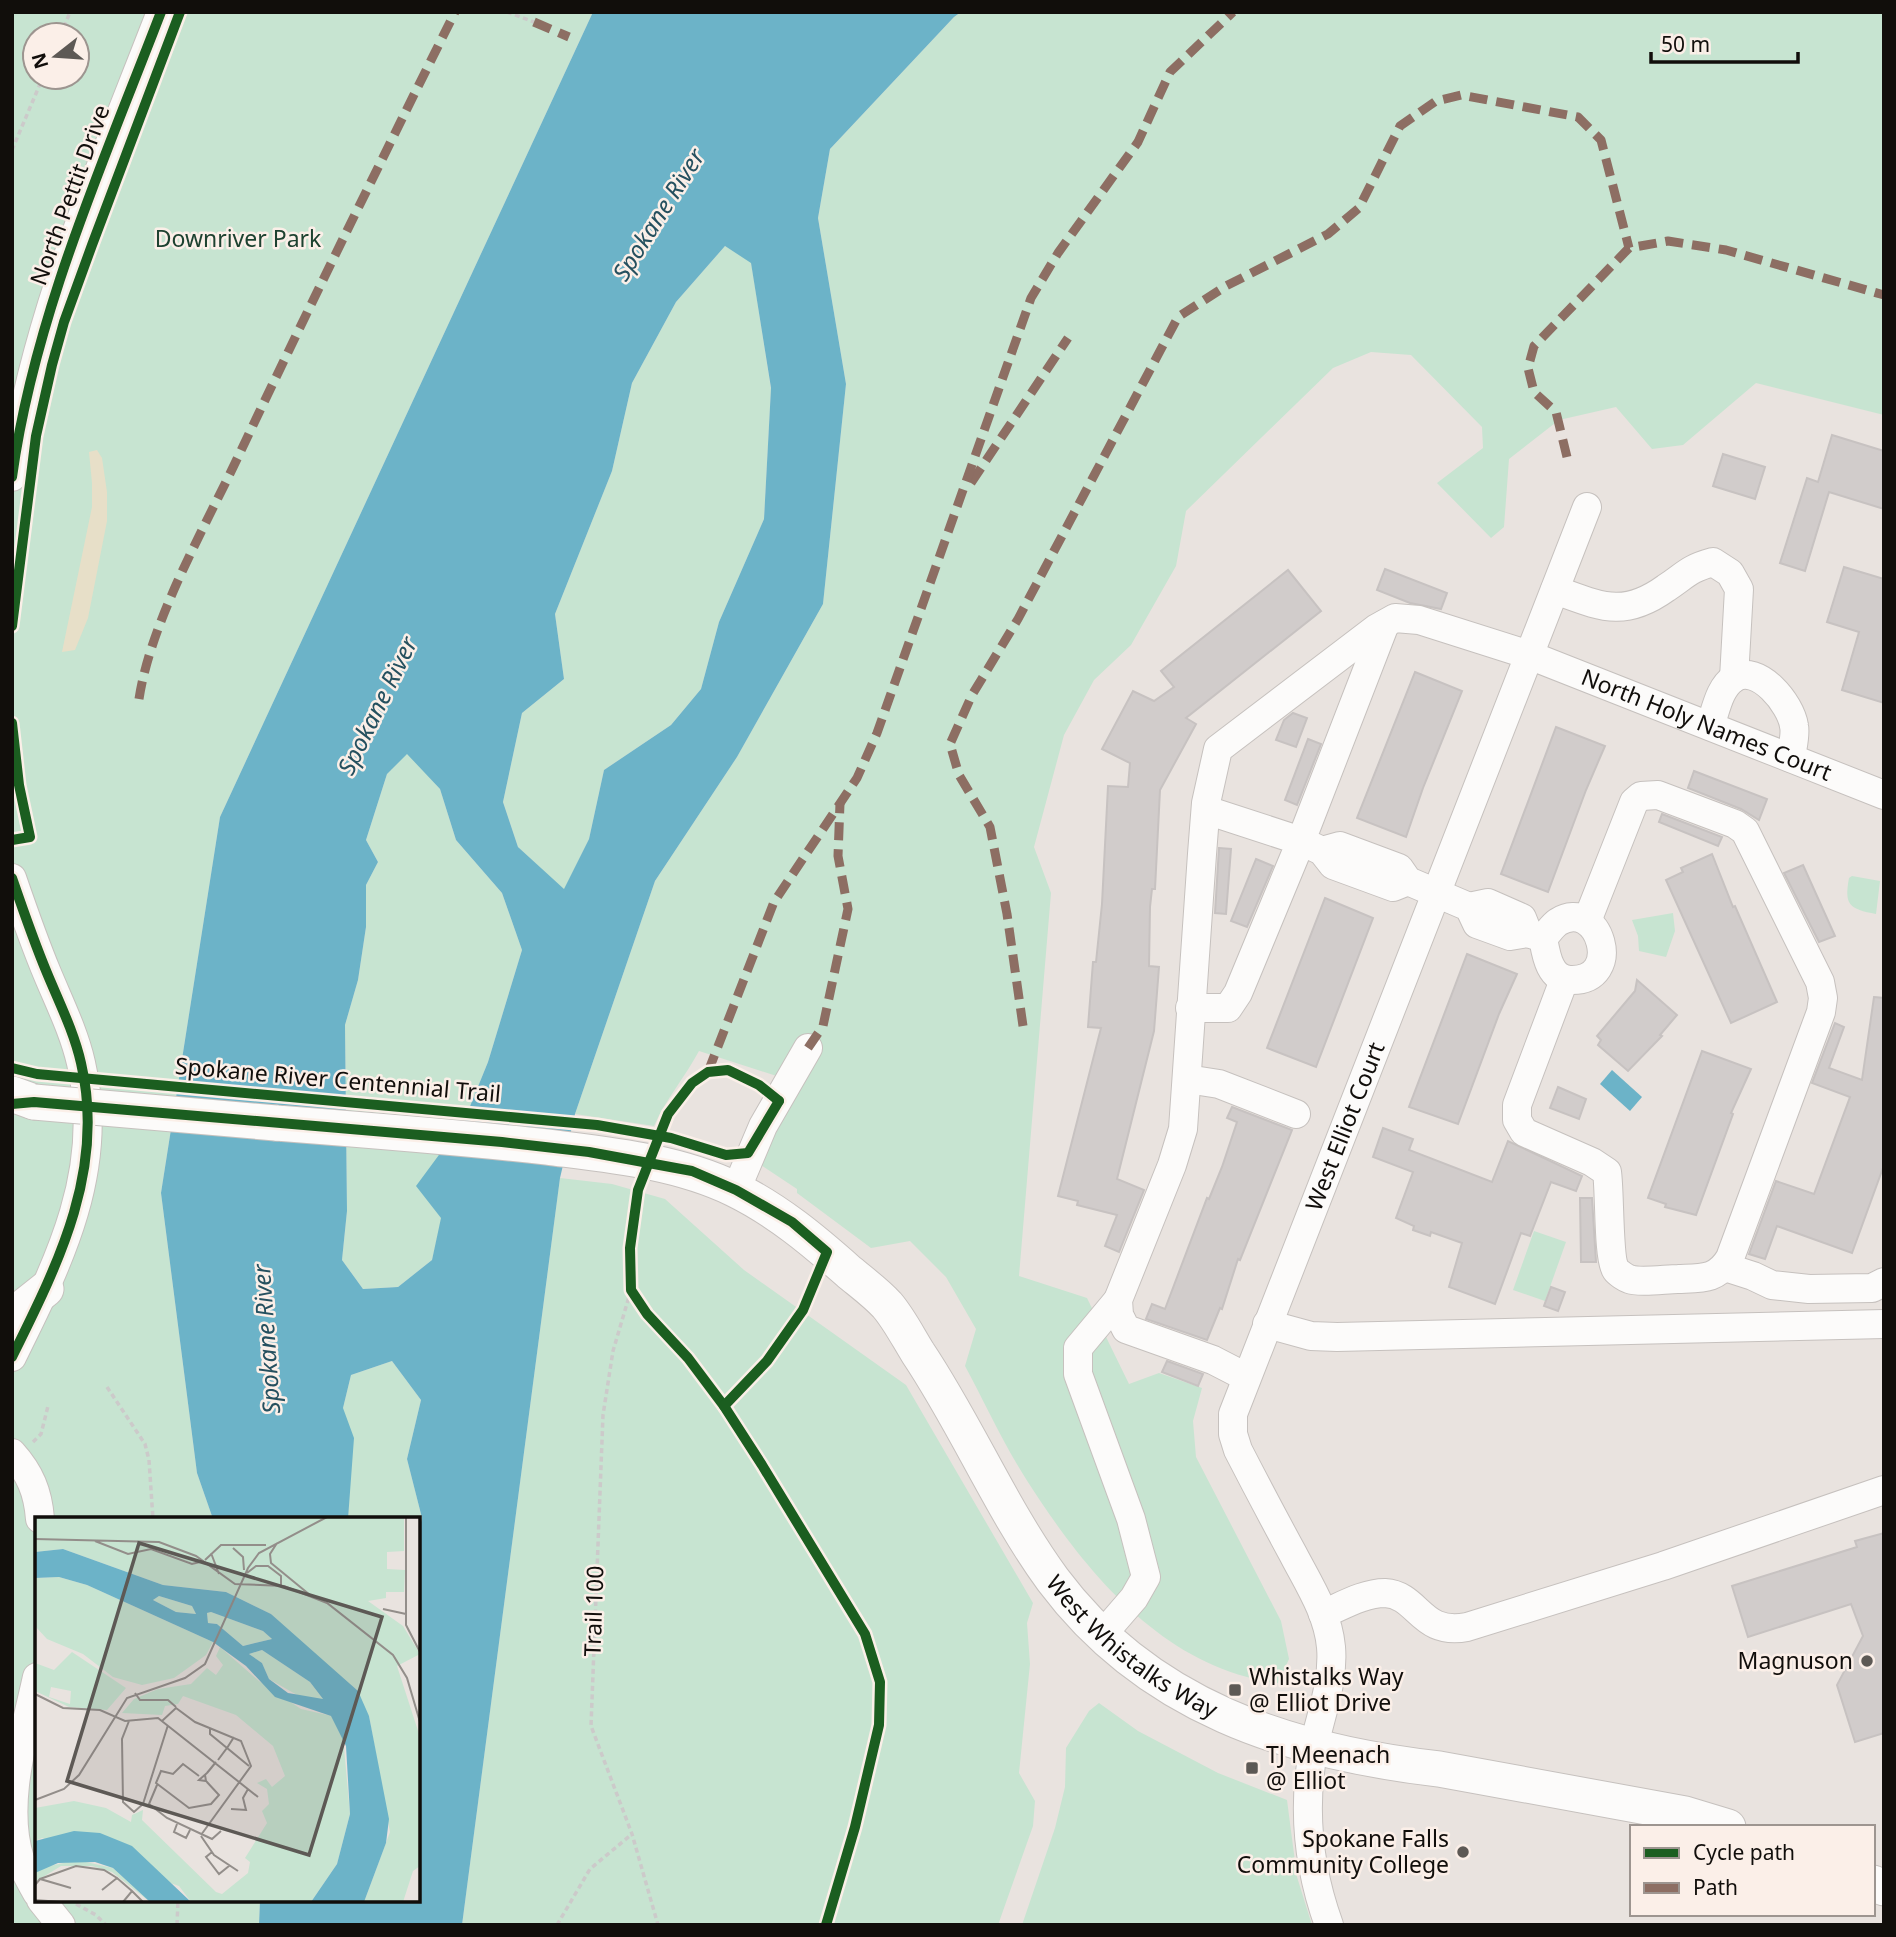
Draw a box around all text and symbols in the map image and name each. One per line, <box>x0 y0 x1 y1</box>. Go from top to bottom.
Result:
north arrow <box>21 21 91 91</box>
scale bar <box>1651 21 1798 65</box>
text: 50 m <box>1661 30 1710 58</box>
text: N <box>25 50 54 72</box>
street label: North Pettit Drive <box>22 100 117 289</box>
water label: Spokane River <box>604 141 712 286</box>
park label: Downriver Park <box>155 222 322 254</box>
water label: Spokane River <box>329 629 425 780</box>
street label: North Holy Names Court <box>1577 660 1837 788</box>
street label: West Elliot Court <box>1297 1037 1392 1215</box>
street label: Spokane River Centennial Trail <box>174 1049 502 1109</box>
water label: Spokane River <box>244 1262 287 1415</box>
inset map <box>35 1517 420 1902</box>
street label: Trail 100 <box>575 1565 611 1657</box>
street label: West Whistalks Way <box>1040 1568 1223 1725</box>
place label: Magnuson <box>1738 1644 1853 1676</box>
marker: Magnuson <box>1859 1653 1875 1669</box>
place label: Whistalks Way @ Elliot Drive <box>1249 1660 1404 1718</box>
marker: Whistalks Way @ Elliot Drive <box>1227 1682 1243 1698</box>
place label: TJ Meenach @ Elliot <box>1266 1738 1390 1796</box>
marker: TJ Meenach @ Elliot <box>1244 1760 1260 1776</box>
place label: Spokane Falls Community College <box>1237 1822 1449 1880</box>
legend <box>1630 1825 1875 1916</box>
text: Cycle path <box>1693 1838 1795 1866</box>
marker: Spokane Falls Community College <box>1455 1844 1471 1860</box>
text: Path <box>1693 1873 1738 1901</box>

